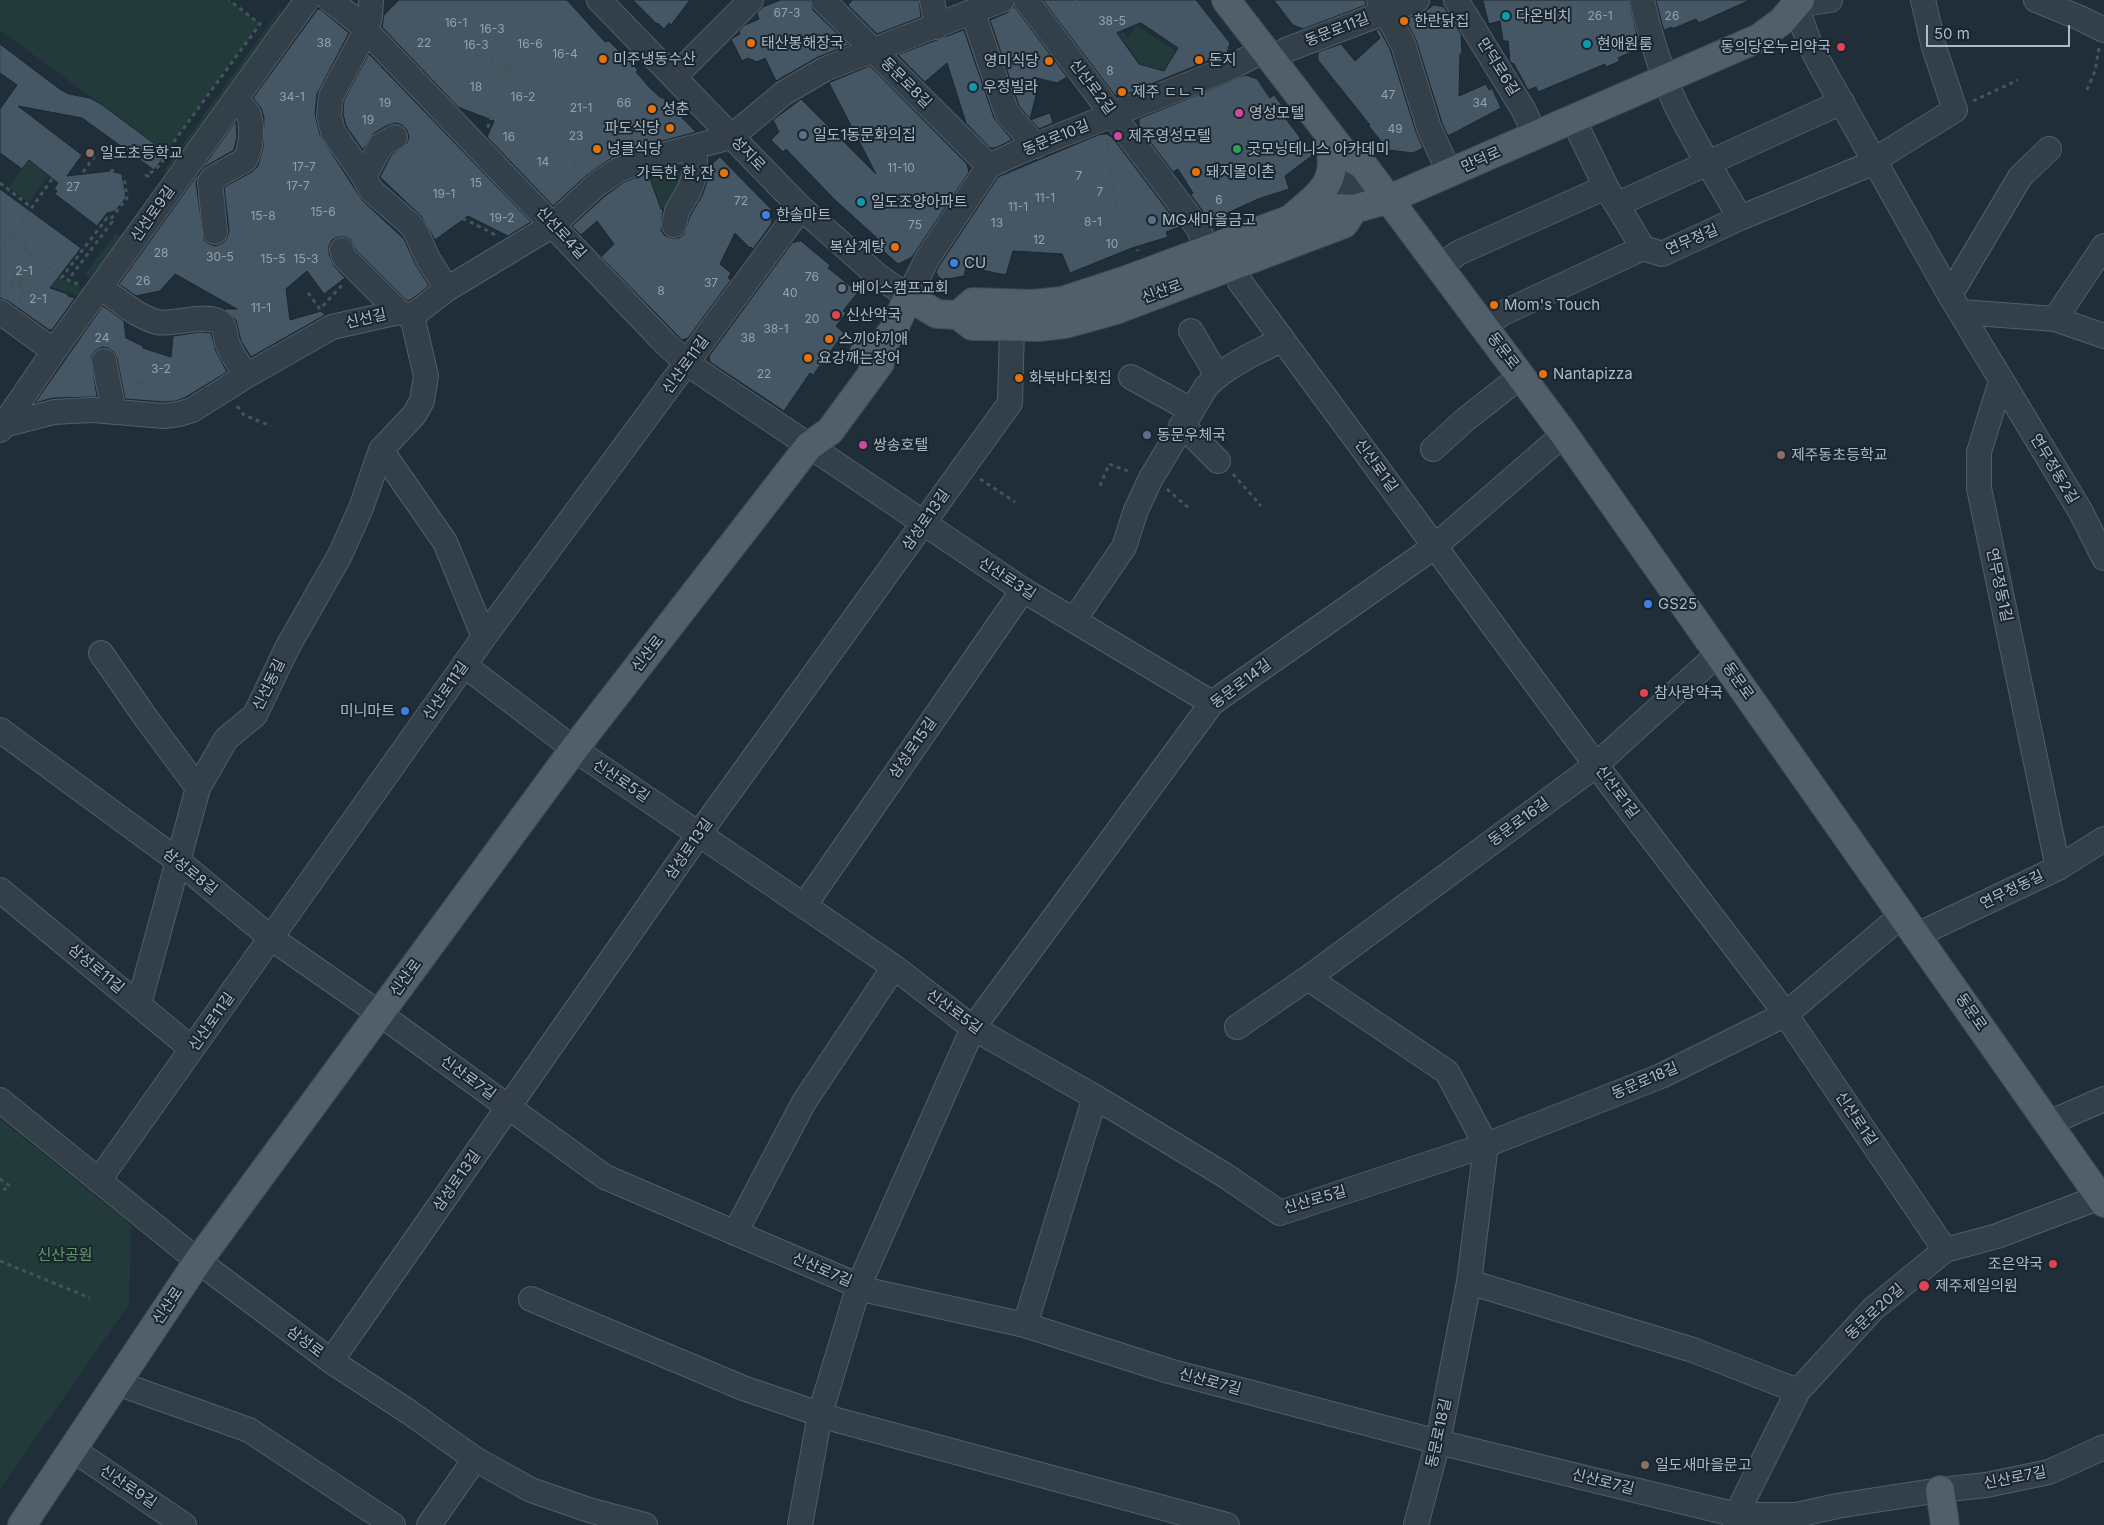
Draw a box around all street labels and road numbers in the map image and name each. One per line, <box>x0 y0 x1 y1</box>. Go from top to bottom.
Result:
street label: 동문로11길 <box>1302 10 1372 50</box>
street label: 만덕로6길 <box>1473 35 1523 99</box>
street label: 동문로8길 <box>877 54 935 112</box>
street label: 신산로2길 <box>1065 56 1119 118</box>
street label: 동문로10길 <box>1020 116 1092 160</box>
street label: 성지로 <box>727 133 769 175</box>
street label: 만덕로 <box>1458 143 1504 177</box>
street label: 신선로9길 <box>127 182 179 246</box>
street label: 신선로4길 <box>532 203 590 263</box>
street label: 연무정길 <box>1663 221 1721 259</box>
street label: 신산로 <box>1139 276 1185 308</box>
street label: 신선길 <box>344 306 388 332</box>
street label: 동문로 <box>1483 329 1523 373</box>
street label: 신산로11길 <box>659 332 713 398</box>
street label: 연무정동2길 <box>2026 431 2082 507</box>
street label: 신산로1길 <box>1351 436 1401 496</box>
street label: 삼성로13길 <box>898 486 954 554</box>
street label: 연무정동1길 <box>1982 546 2016 624</box>
street label: 신산로3길 <box>975 554 1039 604</box>
street label: 신산로 <box>628 632 668 676</box>
street label: 동문로14길 <box>1207 655 1275 713</box>
street label: 신선동길 <box>249 656 289 714</box>
street label: 신산로11길 <box>419 658 473 724</box>
street label: 동문로 <box>1719 659 1757 703</box>
street label: 삼성로15길 <box>885 714 941 782</box>
street label: 신산로5길 <box>589 756 653 806</box>
street label: 신산로1길 <box>1591 762 1643 822</box>
street label: 동문로16길 <box>1485 794 1553 850</box>
street label: 삼성로13길 <box>661 815 717 883</box>
street label: 삼성로8길 <box>159 845 221 899</box>
street label: 연무정동길 <box>1977 867 2047 913</box>
street label: 삼성로11길 <box>64 940 128 998</box>
street label: 신산로 <box>387 956 425 1000</box>
street label: 신산로5길 <box>923 986 985 1038</box>
street label: 신산로11길 <box>185 989 239 1055</box>
street label: 동문로 <box>1952 990 1990 1034</box>
street label: 신산로7길 <box>437 1052 499 1104</box>
street label: 동문로18길 <box>1609 1059 1681 1103</box>
street label: 신산로1길 <box>1831 1089 1881 1149</box>
street label: 삼성로13길 <box>429 1147 485 1215</box>
street label: 신산로5길 <box>1282 1182 1348 1218</box>
street label: 신산로7길 <box>789 1249 855 1291</box>
street label: 동문로20길 <box>1842 1280 1908 1344</box>
street label: 신산로 <box>149 1284 187 1328</box>
street label: 삼성로 <box>283 1322 327 1362</box>
street label: 신산로7길 <box>1177 1365 1243 1399</box>
street label: 동문로18길 <box>1423 1397 1455 1469</box>
street label: 신산로9길 <box>96 1462 160 1512</box>
street label: 신산로7길 <box>1982 1463 2048 1493</box>
street label: 신산로7길 <box>1570 1466 1636 1498</box>

